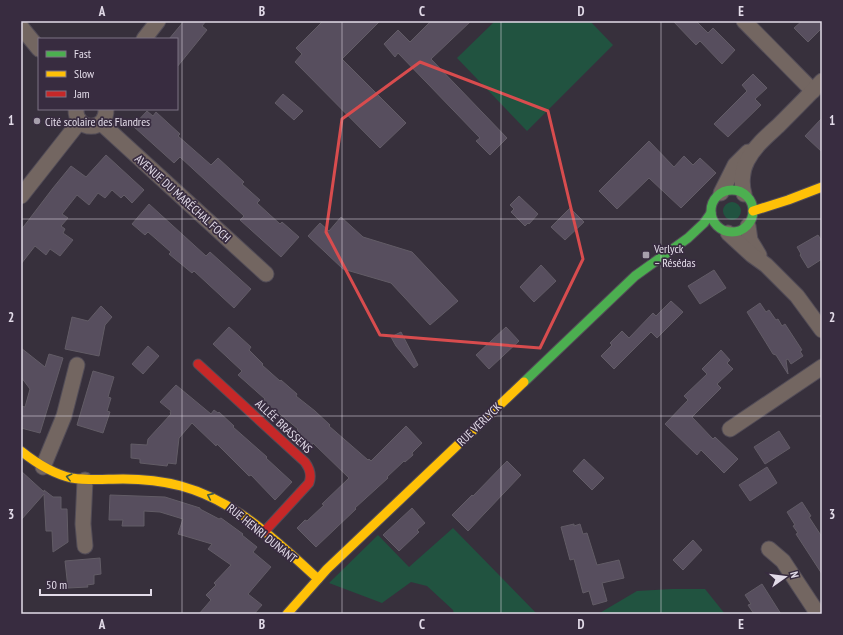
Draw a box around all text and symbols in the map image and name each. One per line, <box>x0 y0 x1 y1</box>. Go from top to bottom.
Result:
text: A <box>98 3 106 20</box>
text: B <box>259 3 265 20</box>
text: C <box>419 3 425 20</box>
text: D <box>578 3 585 20</box>
text: E <box>738 3 744 20</box>
legend <box>38 38 178 110</box>
text: Fast <box>74 46 92 61</box>
text: Slow <box>74 66 95 81</box>
text: Jam <box>73 86 90 101</box>
text: 1 <box>8 112 14 129</box>
text: 1 <box>829 112 835 129</box>
place label: Cité scolaire des Flandres <box>45 114 150 129</box>
marker: Cité scolaire des Flandres <box>32 116 42 126</box>
street label: AVENUE DU MARÉCHAL FOCH <box>132 151 234 245</box>
place label: Verlyck – Résédas <box>653 241 695 270</box>
marker: Verlyck – Résédas <box>641 250 651 260</box>
text: 2 <box>8 309 14 326</box>
text: 2 <box>829 309 835 326</box>
street label: ALLÉE BRASSENS <box>252 396 316 456</box>
street label: RUE VERLYCK <box>454 399 505 449</box>
one-way arrow <box>65 473 72 481</box>
one-way arrow <box>207 493 214 501</box>
street label: RUE HENRI DUNANT <box>224 500 300 566</box>
text: 3 <box>8 506 14 523</box>
text: 3 <box>829 506 835 523</box>
north arrow <box>765 557 805 597</box>
text: N <box>787 570 802 579</box>
scale bar <box>40 571 151 597</box>
text: 50 m <box>46 577 67 592</box>
text: A <box>98 616 106 633</box>
text: B <box>259 616 265 633</box>
text: C <box>419 616 425 633</box>
text: D <box>578 616 585 633</box>
text: E <box>738 616 744 633</box>

